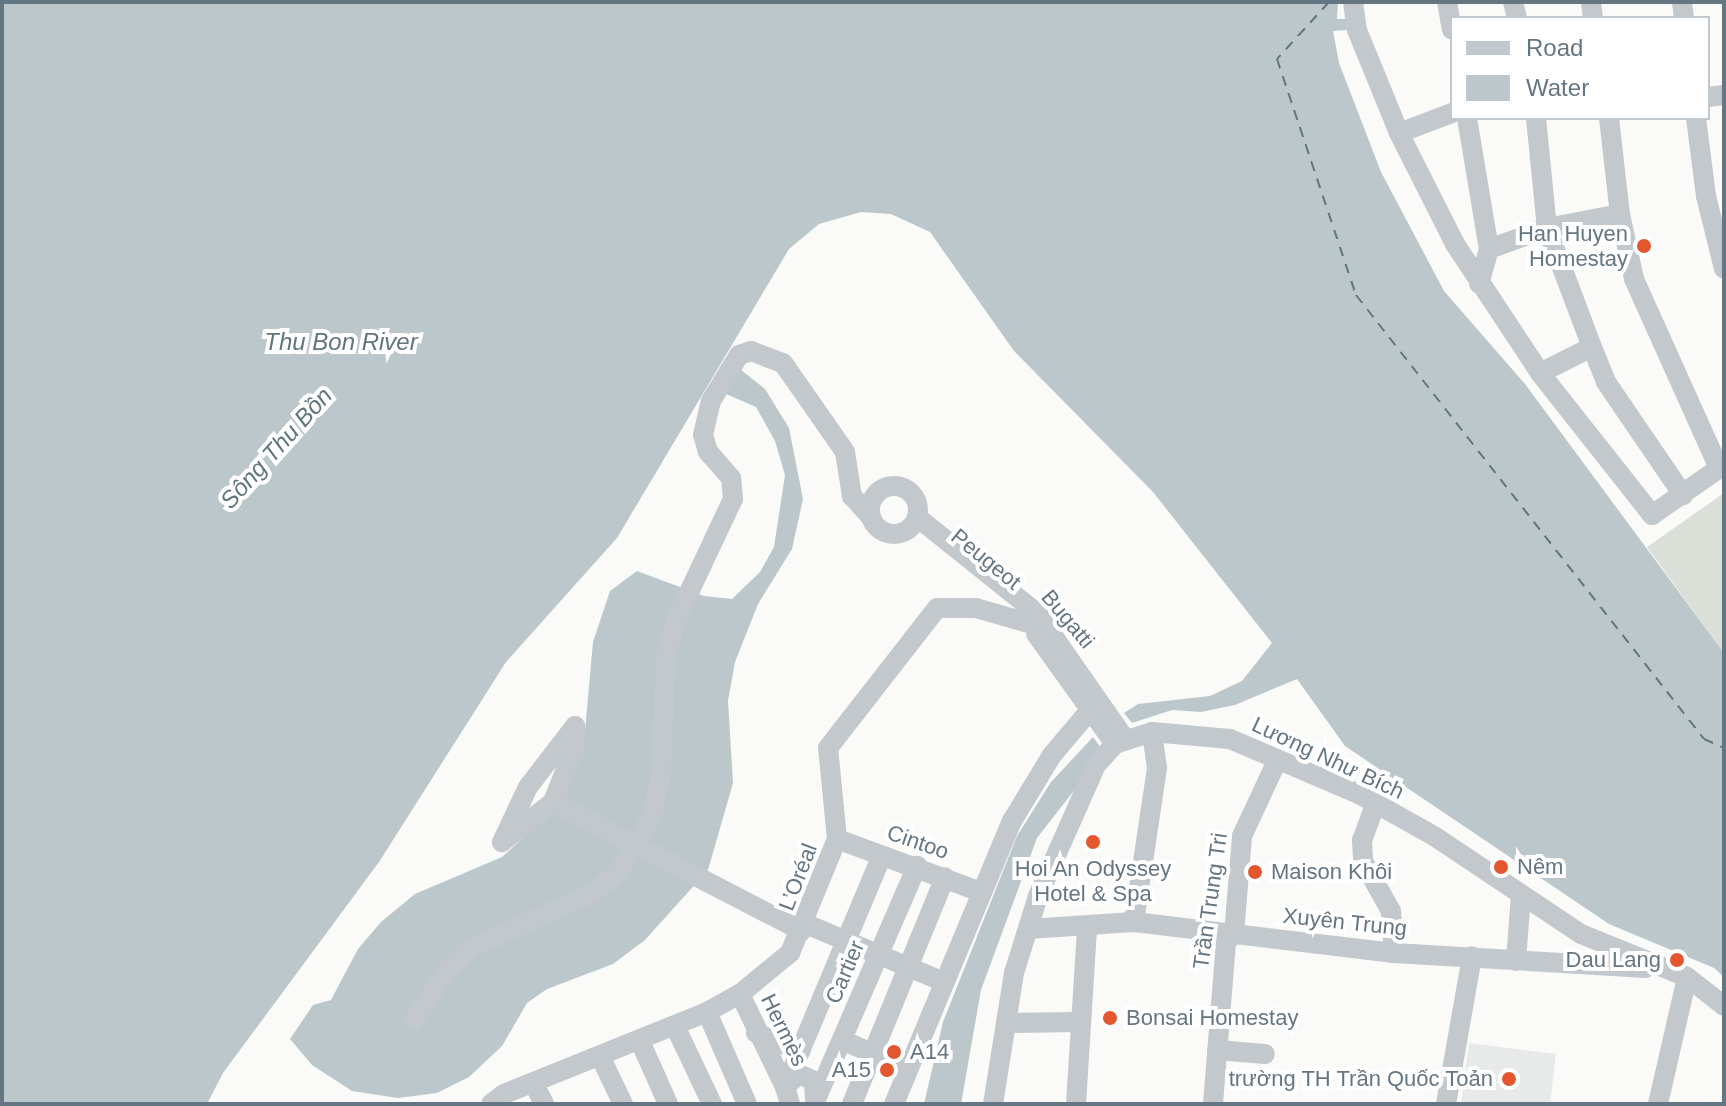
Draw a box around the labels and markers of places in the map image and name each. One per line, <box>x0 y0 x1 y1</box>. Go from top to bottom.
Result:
place label: Han Huyen Homestay <box>1518 220 1628 272</box>
marker: Han Huyen Homestay <box>1635 237 1653 255</box>
marker: Hoi An Odyssey Hotel & Spa <box>1084 833 1102 851</box>
place label: Nêm <box>1517 854 1563 880</box>
place label: Hoi An Odyssey Hotel & Spa <box>1014 855 1172 906</box>
marker: Nêm <box>1492 858 1510 876</box>
place label: Maison Khôi <box>1271 859 1392 885</box>
marker: Maison Khôi <box>1246 863 1264 881</box>
place label: Dau Lang <box>1566 947 1661 973</box>
marker: Dau Lang <box>1668 951 1686 969</box>
place label: Bonsai Homestay <box>1126 1005 1298 1031</box>
marker: Bonsai Homestay <box>1101 1009 1119 1027</box>
place label: A14 <box>910 1039 949 1065</box>
marker: A14 <box>885 1043 903 1061</box>
place label: A15 <box>832 1057 871 1083</box>
marker: A15 <box>878 1061 896 1079</box>
place label: trường TH Trần Quốc Toản <box>1227 1066 1493 1092</box>
marker: trường TH Trần Quốc Toản <box>1500 1070 1518 1088</box>

